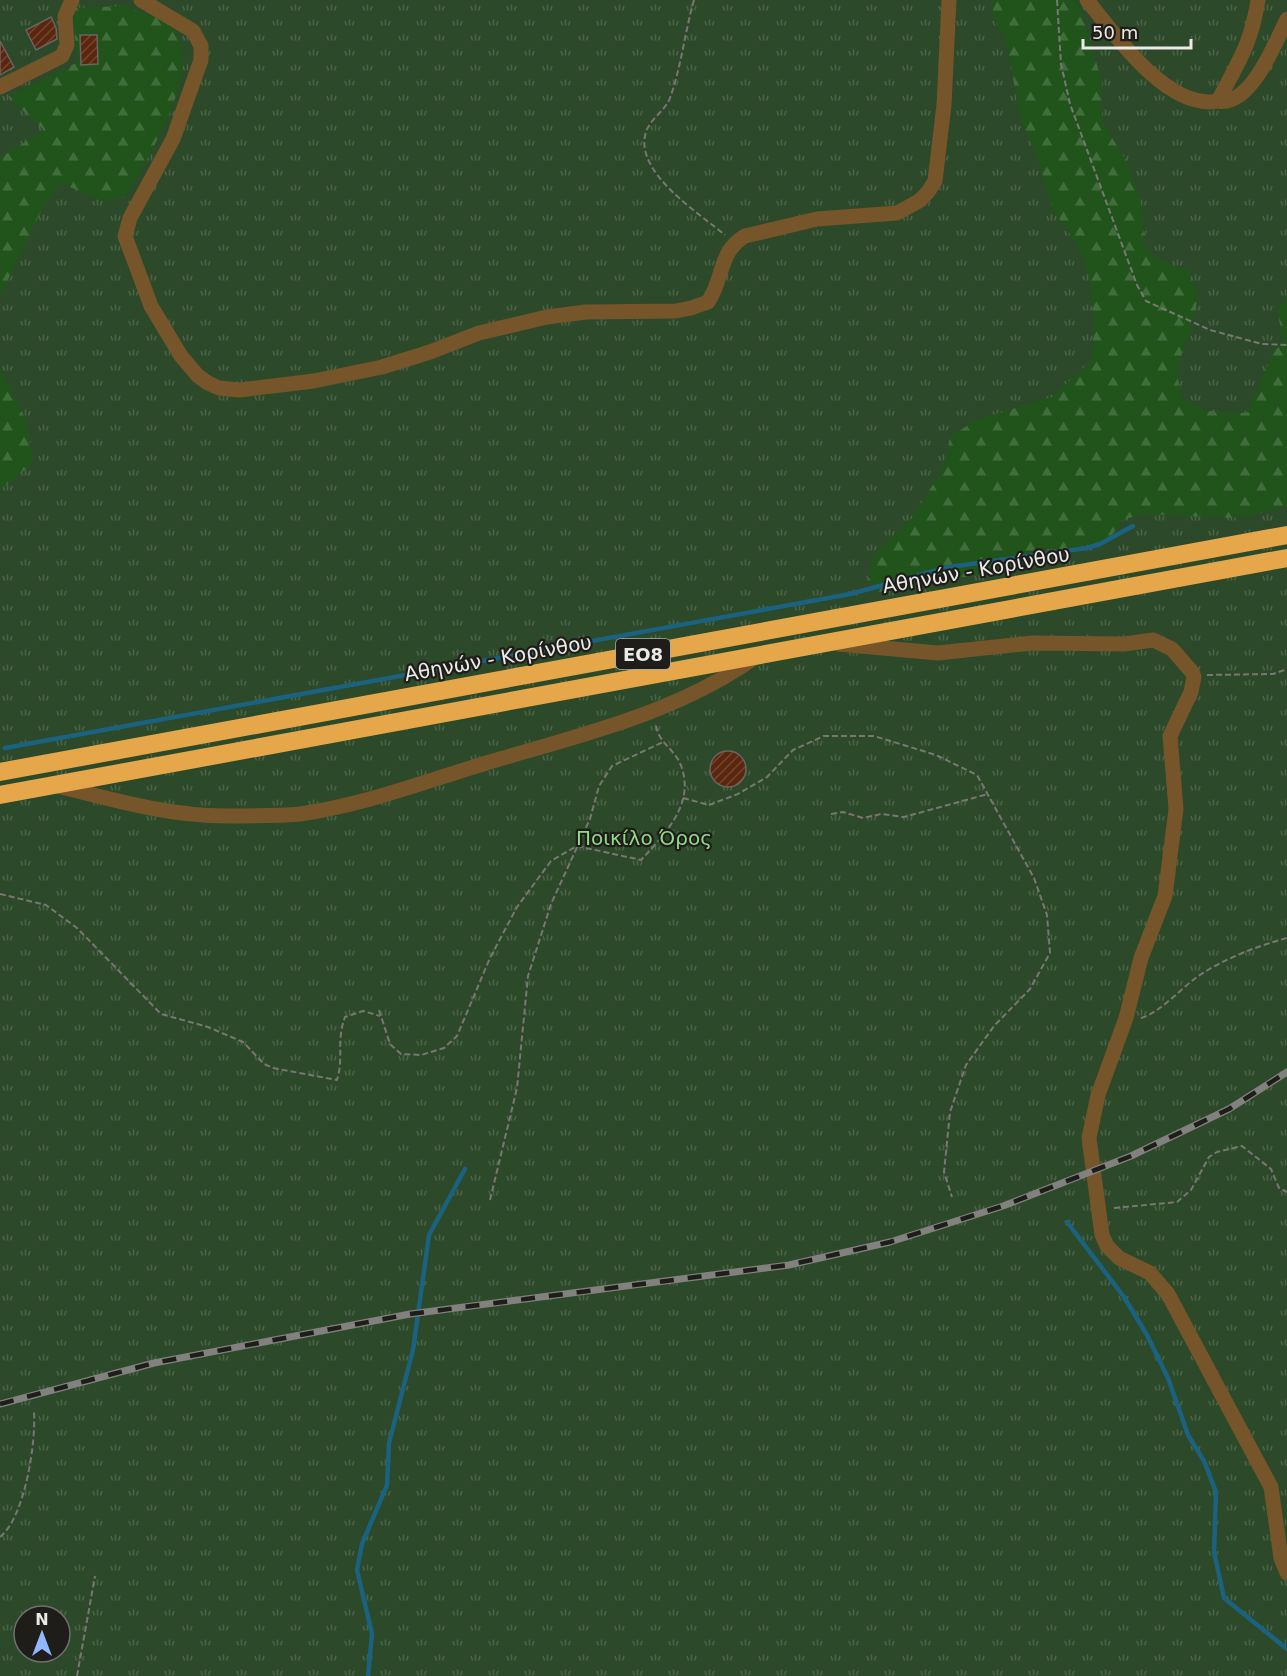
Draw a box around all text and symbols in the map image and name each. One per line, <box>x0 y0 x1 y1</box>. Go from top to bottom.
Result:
scale bar <box>1083 12 1191 50</box>
text: 50 m <box>1092 22 1138 43</box>
street label: Αθηνών - Κορίνθου <box>881 542 1071 598</box>
street label: Αθηνών - Κορίνθου <box>403 630 593 686</box>
road number: ΕΟ8 <box>616 639 670 669</box>
park label: Ποικίλο Όρος <box>576 826 712 850</box>
north arrow <box>12 1604 72 1664</box>
text: N <box>35 1610 49 1629</box>

